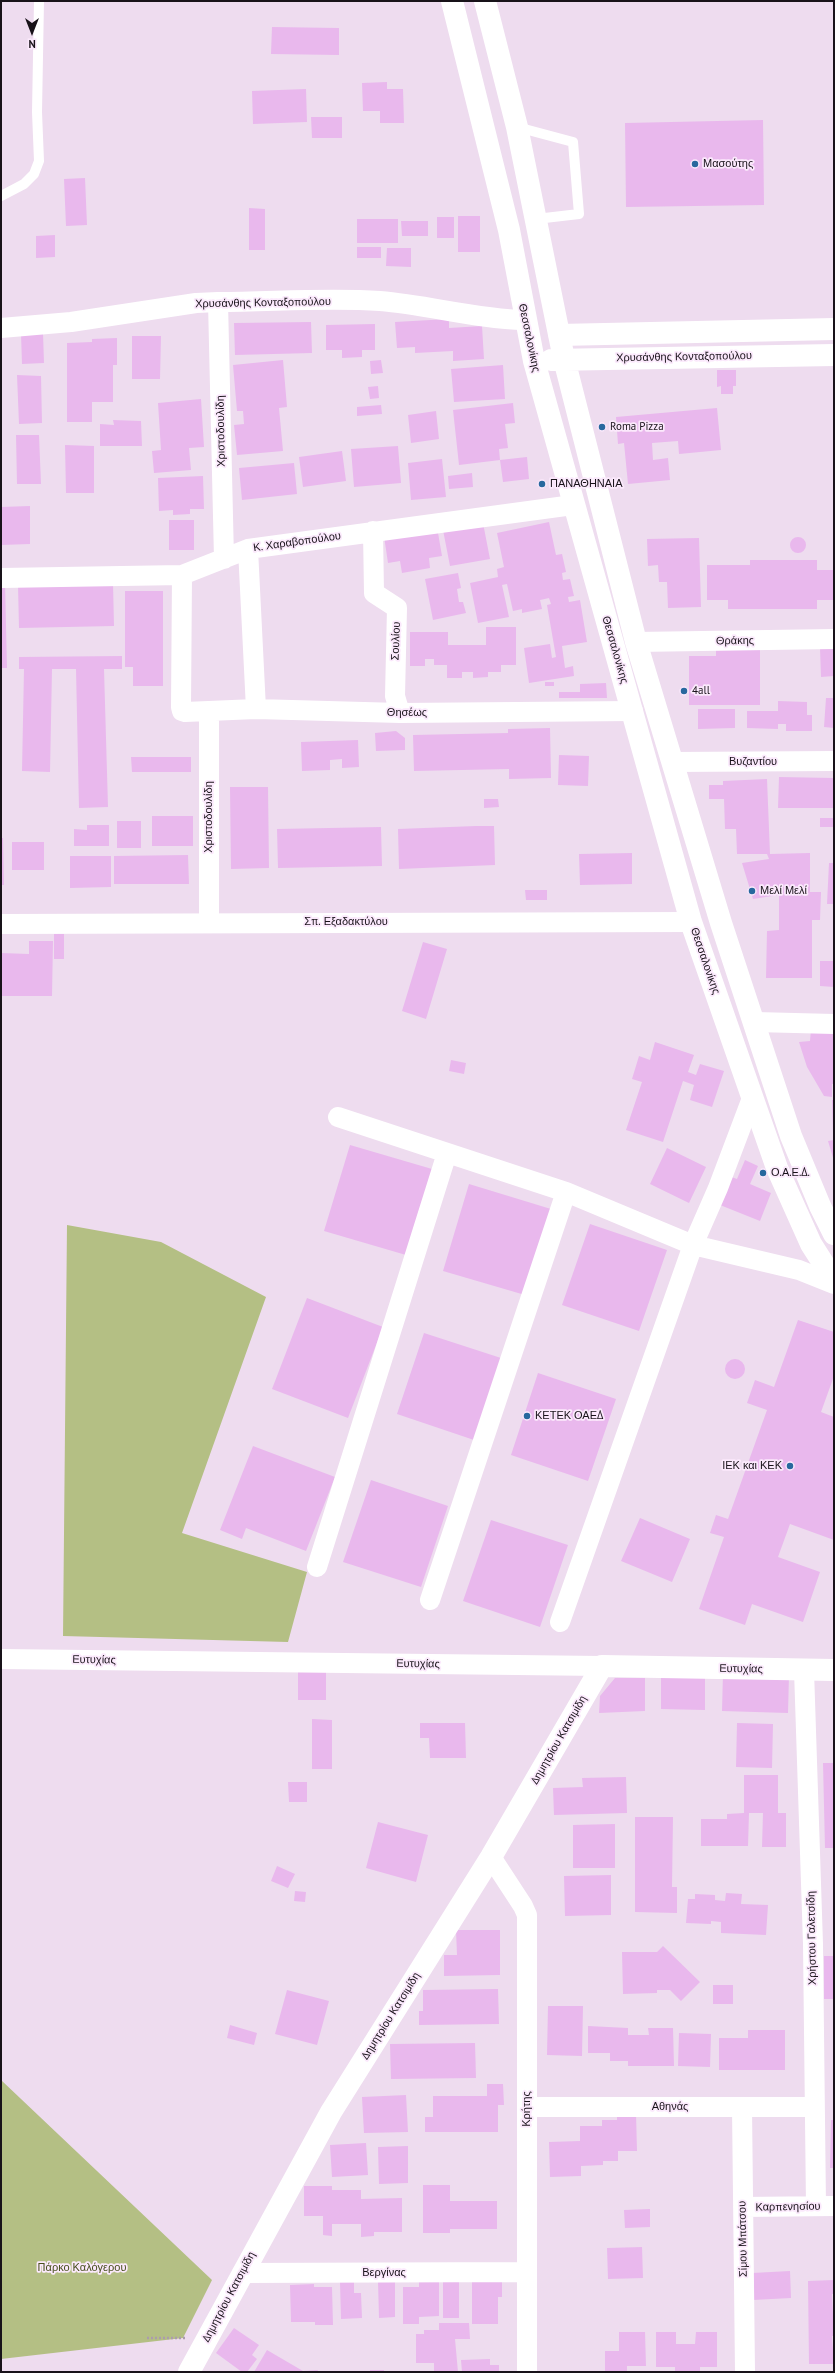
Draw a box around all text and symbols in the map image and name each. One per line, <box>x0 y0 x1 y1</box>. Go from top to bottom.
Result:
north arrow <box>12 12 52 52</box>
text: N <box>28 37 36 51</box>
place label: Μασούτης <box>703 157 753 171</box>
marker: Μασούτης <box>690 159 700 169</box>
street label: Χρυσάνθης Κονταξοπούλου <box>195 295 331 311</box>
street label: Θεσσαλονίκης <box>515 303 543 373</box>
street label: Χρυσάνθης Κονταξοπούλου <box>616 349 752 365</box>
street label: Χριστοδουλίδη <box>214 395 228 467</box>
place label: Roma Pizza <box>610 420 664 434</box>
marker: Roma Pizza <box>597 422 607 432</box>
place label: ΠΑΝΑΘΗΝΑΙΑ <box>550 477 623 491</box>
marker: ΠΑΝΑΘΗΝΑΙΑ <box>537 479 547 489</box>
street label: Κ. Χαραβοπούλου <box>252 529 342 555</box>
street label: Θεσσαλονίκης <box>599 615 631 685</box>
street label: Σουλίου <box>389 621 403 661</box>
street label: Θράκης <box>716 634 754 648</box>
place label: 4all <box>692 684 710 698</box>
marker: 4all <box>679 686 689 696</box>
street label: Θησέως <box>387 706 427 720</box>
street label: Βυζαντίου <box>729 755 777 769</box>
street label: Χριστοδουλίδη <box>202 781 216 853</box>
place label: Μελί Μελί <box>760 884 807 898</box>
marker: Μελί Μελί <box>747 886 757 896</box>
street label: Σπ. Εξαδακτύλου <box>304 915 388 929</box>
street label: Θεσσαλονίκης <box>687 926 723 996</box>
place label: Ο.Α.Ε.Δ. <box>771 1166 810 1180</box>
marker: Ο.Α.Ε.Δ. <box>758 1168 768 1178</box>
place label: ΚΕΤΕΚ ΟΑΕΔ <box>535 1409 603 1423</box>
marker: ΚΕΤΕΚ ΟΑΕΔ <box>522 1411 532 1421</box>
place label: ΙΕΚ και ΚΕΚ <box>722 1459 782 1473</box>
marker: ΙΕΚ και ΚΕΚ <box>785 1461 795 1471</box>
street label: Ευτυχίας <box>72 1653 116 1667</box>
street label: Ευτυχίας <box>396 1657 440 1671</box>
street label: Ευτυχίας <box>719 1662 763 1676</box>
street label: Δημητρίου Κατσιμίδη <box>528 1693 590 1787</box>
street label: Χρήστου Γαλετσίδη <box>805 1891 819 1985</box>
street label: Δημητρίου Κατσιμίδη <box>359 1970 423 2062</box>
street label: Κρήτης <box>520 2091 534 2127</box>
street label: Αθηνάς <box>652 2100 688 2114</box>
street label: Καρπενησίου <box>755 2200 821 2214</box>
street label: Σίμου Μπάτσου <box>736 2201 750 2277</box>
street label: Δημητρίου Κατσιμίδη <box>200 2250 258 2344</box>
park label: Πάρκο Καλόγερου <box>38 2261 126 2275</box>
street label: Βεργίνας <box>362 2266 406 2280</box>

